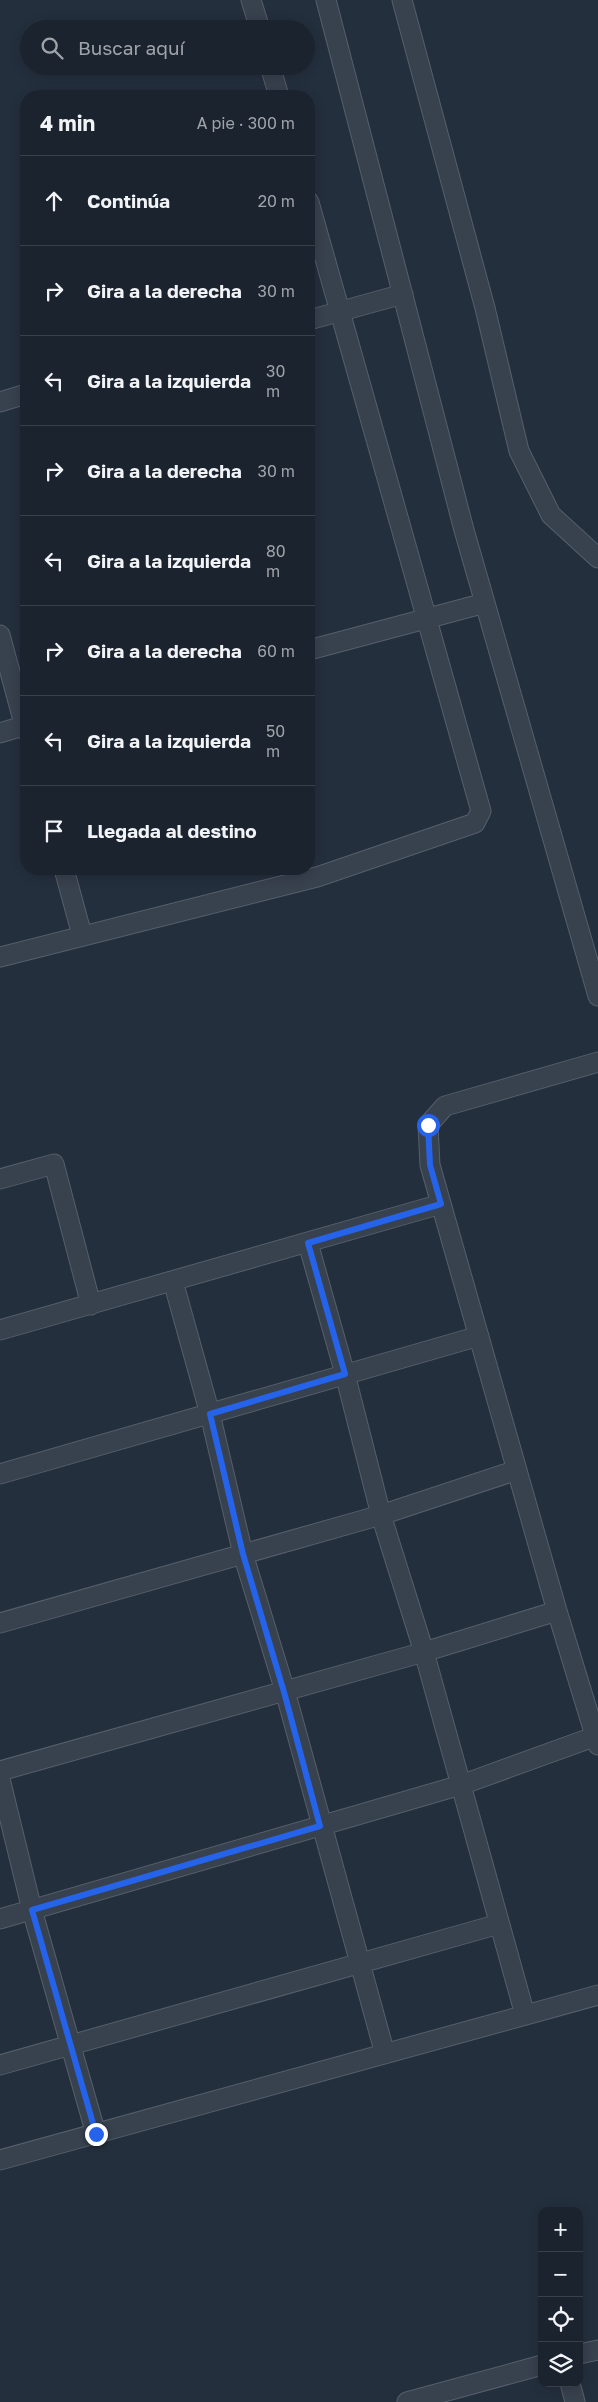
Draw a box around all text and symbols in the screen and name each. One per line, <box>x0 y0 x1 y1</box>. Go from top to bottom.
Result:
search box <box>20 20 315 75</box>
icon: search <box>38 34 66 62</box>
text: Buscar aquí <box>78 36 185 59</box>
text: 4 min <box>40 110 95 136</box>
text: A pie · 300 m <box>197 113 295 133</box>
icon: ahead <box>40 187 68 215</box>
text: Continúa <box>87 189 170 212</box>
text: 20 m <box>258 191 295 211</box>
icon: right <box>40 277 68 305</box>
text: Gira a la derecha <box>87 279 242 302</box>
text: 30 m <box>258 281 295 301</box>
text: 30 m <box>266 361 285 401</box>
icon: left <box>40 367 68 395</box>
text: Gira a la izquierda <box>87 369 251 392</box>
icon: right <box>40 457 68 485</box>
text: Gira a la derecha <box>87 459 242 482</box>
text: 30 m <box>258 461 295 481</box>
text: 80 m <box>266 541 286 581</box>
icon: left <box>40 547 68 575</box>
text: Gira a la izquierda <box>87 549 251 572</box>
icon: right <box>40 637 68 665</box>
text: Gira a la derecha <box>87 639 242 662</box>
text: 60 m <box>257 641 295 661</box>
text: 50 m <box>266 721 285 761</box>
icon: left <box>40 727 68 755</box>
text: Gira a la izquierda <box>87 729 251 752</box>
icon: arrive <box>40 817 68 845</box>
text: Llegada al destino <box>87 819 257 842</box>
route start <box>417 1114 440 1137</box>
route end <box>85 2123 108 2146</box>
map controls <box>538 2207 583 2387</box>
button: + <box>538 2207 583 2252</box>
button: − <box>538 2252 583 2297</box>
button: locate <box>538 2297 583 2342</box>
button: layers <box>538 2342 583 2387</box>

